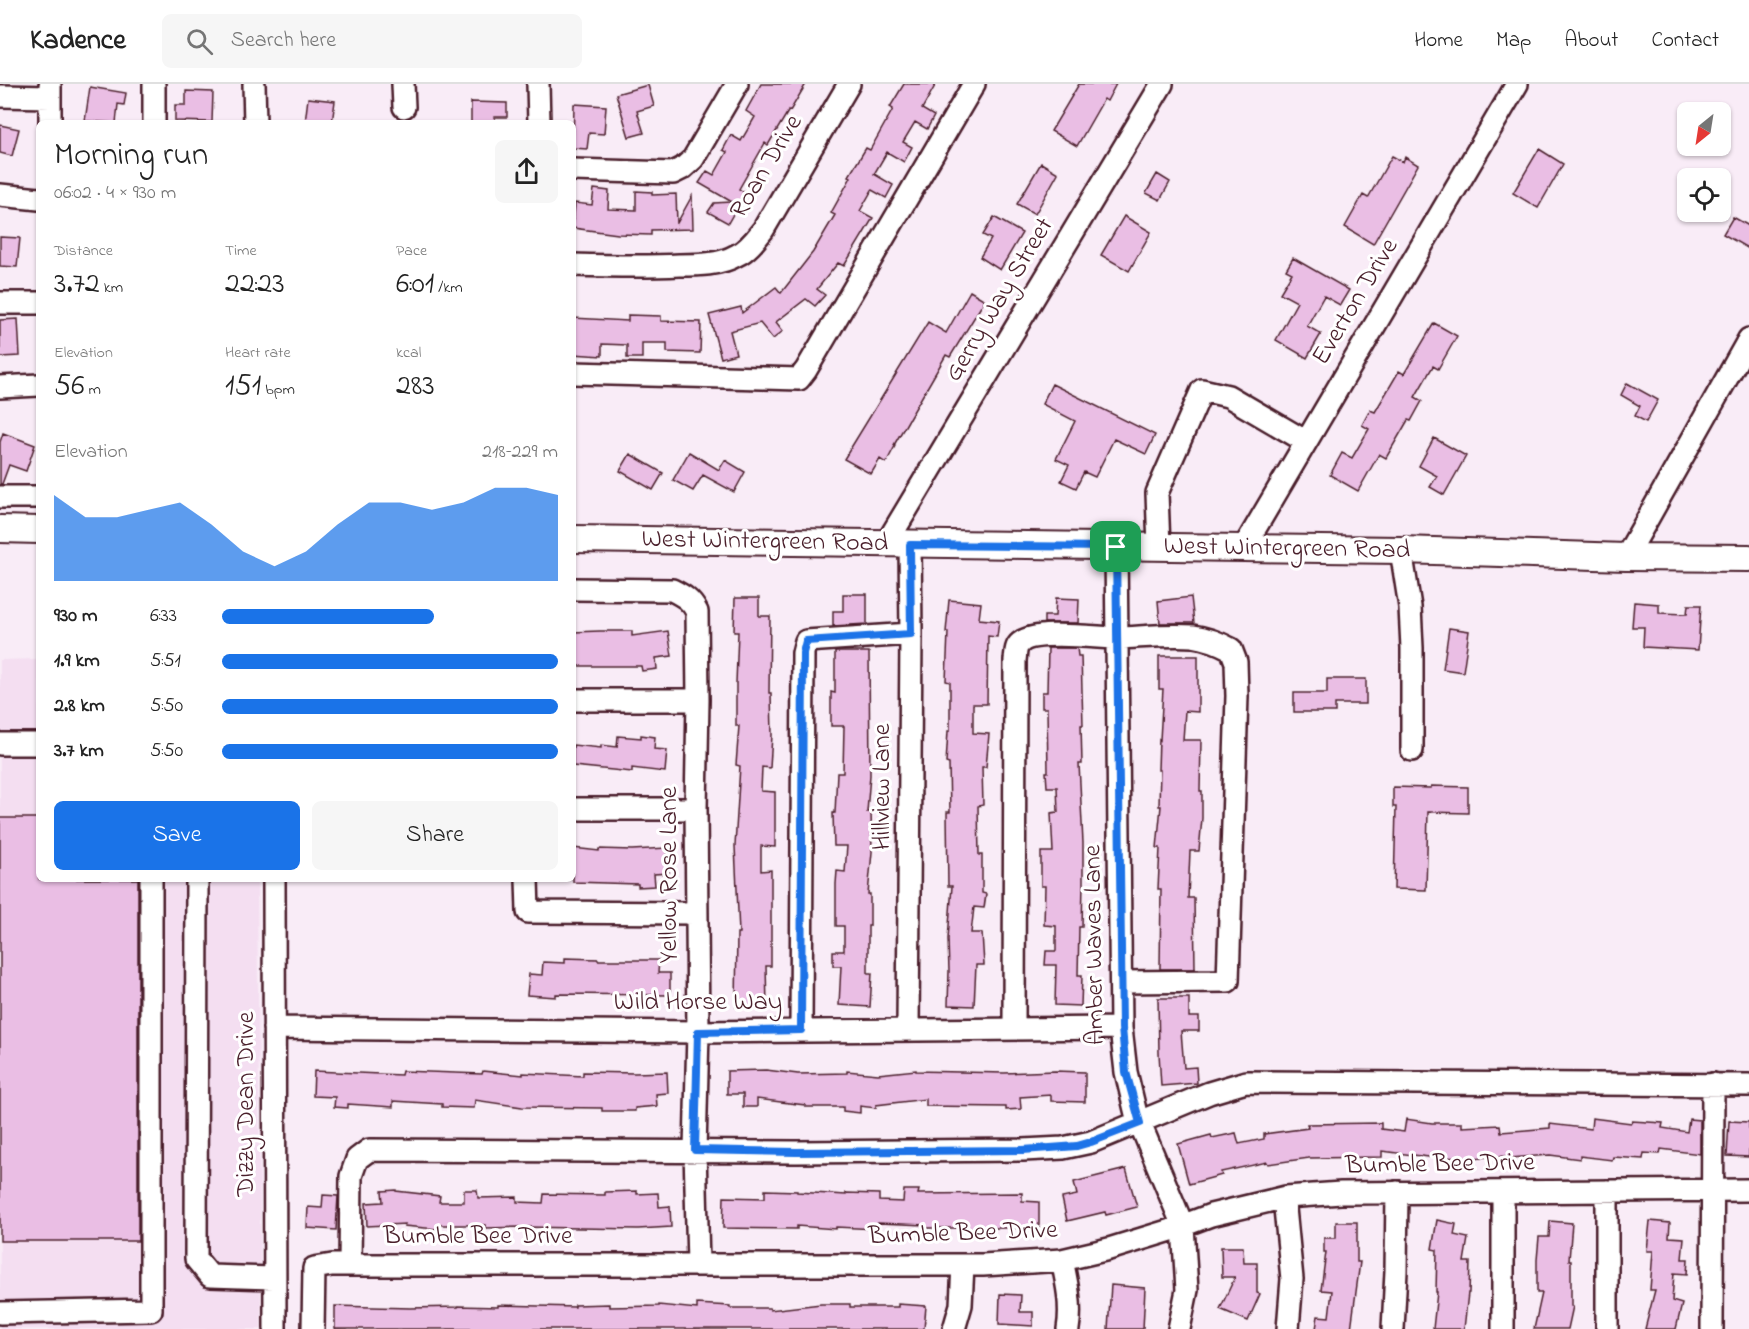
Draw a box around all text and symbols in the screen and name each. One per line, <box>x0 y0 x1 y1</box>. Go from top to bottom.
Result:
search box <box>162 14 582 68</box>
text: Kadence <box>30 21 126 62</box>
icon: search <box>183 25 216 58</box>
text: Search here <box>231 25 336 57</box>
text: Home <box>1414 26 1463 56</box>
text: Map <box>1496 26 1531 56</box>
text: About <box>1564 26 1618 56</box>
text: Contact <box>1651 26 1719 56</box>
north arrow <box>1677 102 1731 156</box>
map controls <box>1677 102 1731 222</box>
street label: Roan Drive <box>721 107 813 226</box>
text: Morning run <box>54 132 208 180</box>
button: share <box>495 140 558 203</box>
button: locate <box>1677 168 1731 222</box>
text: 06:02 · 4 × 930 m <box>54 179 176 208</box>
street label: Gerry Way Street <box>936 210 1064 389</box>
street label: Everton Drive <box>1303 231 1409 373</box>
text: Distance <box>54 239 113 263</box>
text: Time <box>225 239 257 263</box>
text: Pace <box>396 239 427 263</box>
text: 3.72 <box>54 263 100 307</box>
text: 22:23 <box>225 263 285 307</box>
text: 6:01 <box>396 263 434 307</box>
text: km <box>100 276 123 300</box>
text: /km <box>434 276 463 300</box>
text: Elevation <box>54 341 113 365</box>
text: Heart rate <box>225 341 291 365</box>
text: kcal <box>396 341 421 365</box>
text: 56 <box>54 365 84 409</box>
text: 151 <box>225 365 261 409</box>
text: 283 <box>396 365 435 409</box>
text: m <box>84 378 101 402</box>
text: bpm <box>261 378 295 402</box>
text: Elevation <box>54 438 128 467</box>
text: 218–229 m <box>482 438 558 467</box>
street label: West Wintergreen Road <box>641 521 889 563</box>
pin <box>1090 521 1141 572</box>
street label: West Wintergreen Road <box>1163 528 1411 570</box>
icon: arrive <box>1099 530 1132 563</box>
text: 930 m <box>54 602 97 631</box>
text: 6:33 <box>150 602 177 631</box>
text: 1.9 km <box>54 647 100 676</box>
text: 5:51 <box>150 647 181 676</box>
text: 2.8 km <box>54 692 105 721</box>
text: 5:50 <box>150 692 183 721</box>
street label: Hillview Lane <box>864 723 902 850</box>
text: 3.7 km <box>54 737 104 766</box>
text: 5:50 <box>150 737 183 766</box>
street label: Yellow Rose Lane <box>651 786 689 963</box>
button: Save <box>54 801 300 870</box>
button: Share <box>312 801 558 870</box>
street label: Amber Waves Lane <box>1074 844 1116 1046</box>
street label: Wild Horse Way <box>614 984 782 1022</box>
street label: Dizzy Dean Drive <box>228 1011 266 1197</box>
street label: Bumble Bee Drive <box>1344 1144 1535 1186</box>
street label: Bumble Bee Drive <box>867 1212 1059 1256</box>
street label: Bumble Bee Drive <box>382 1218 573 1256</box>

